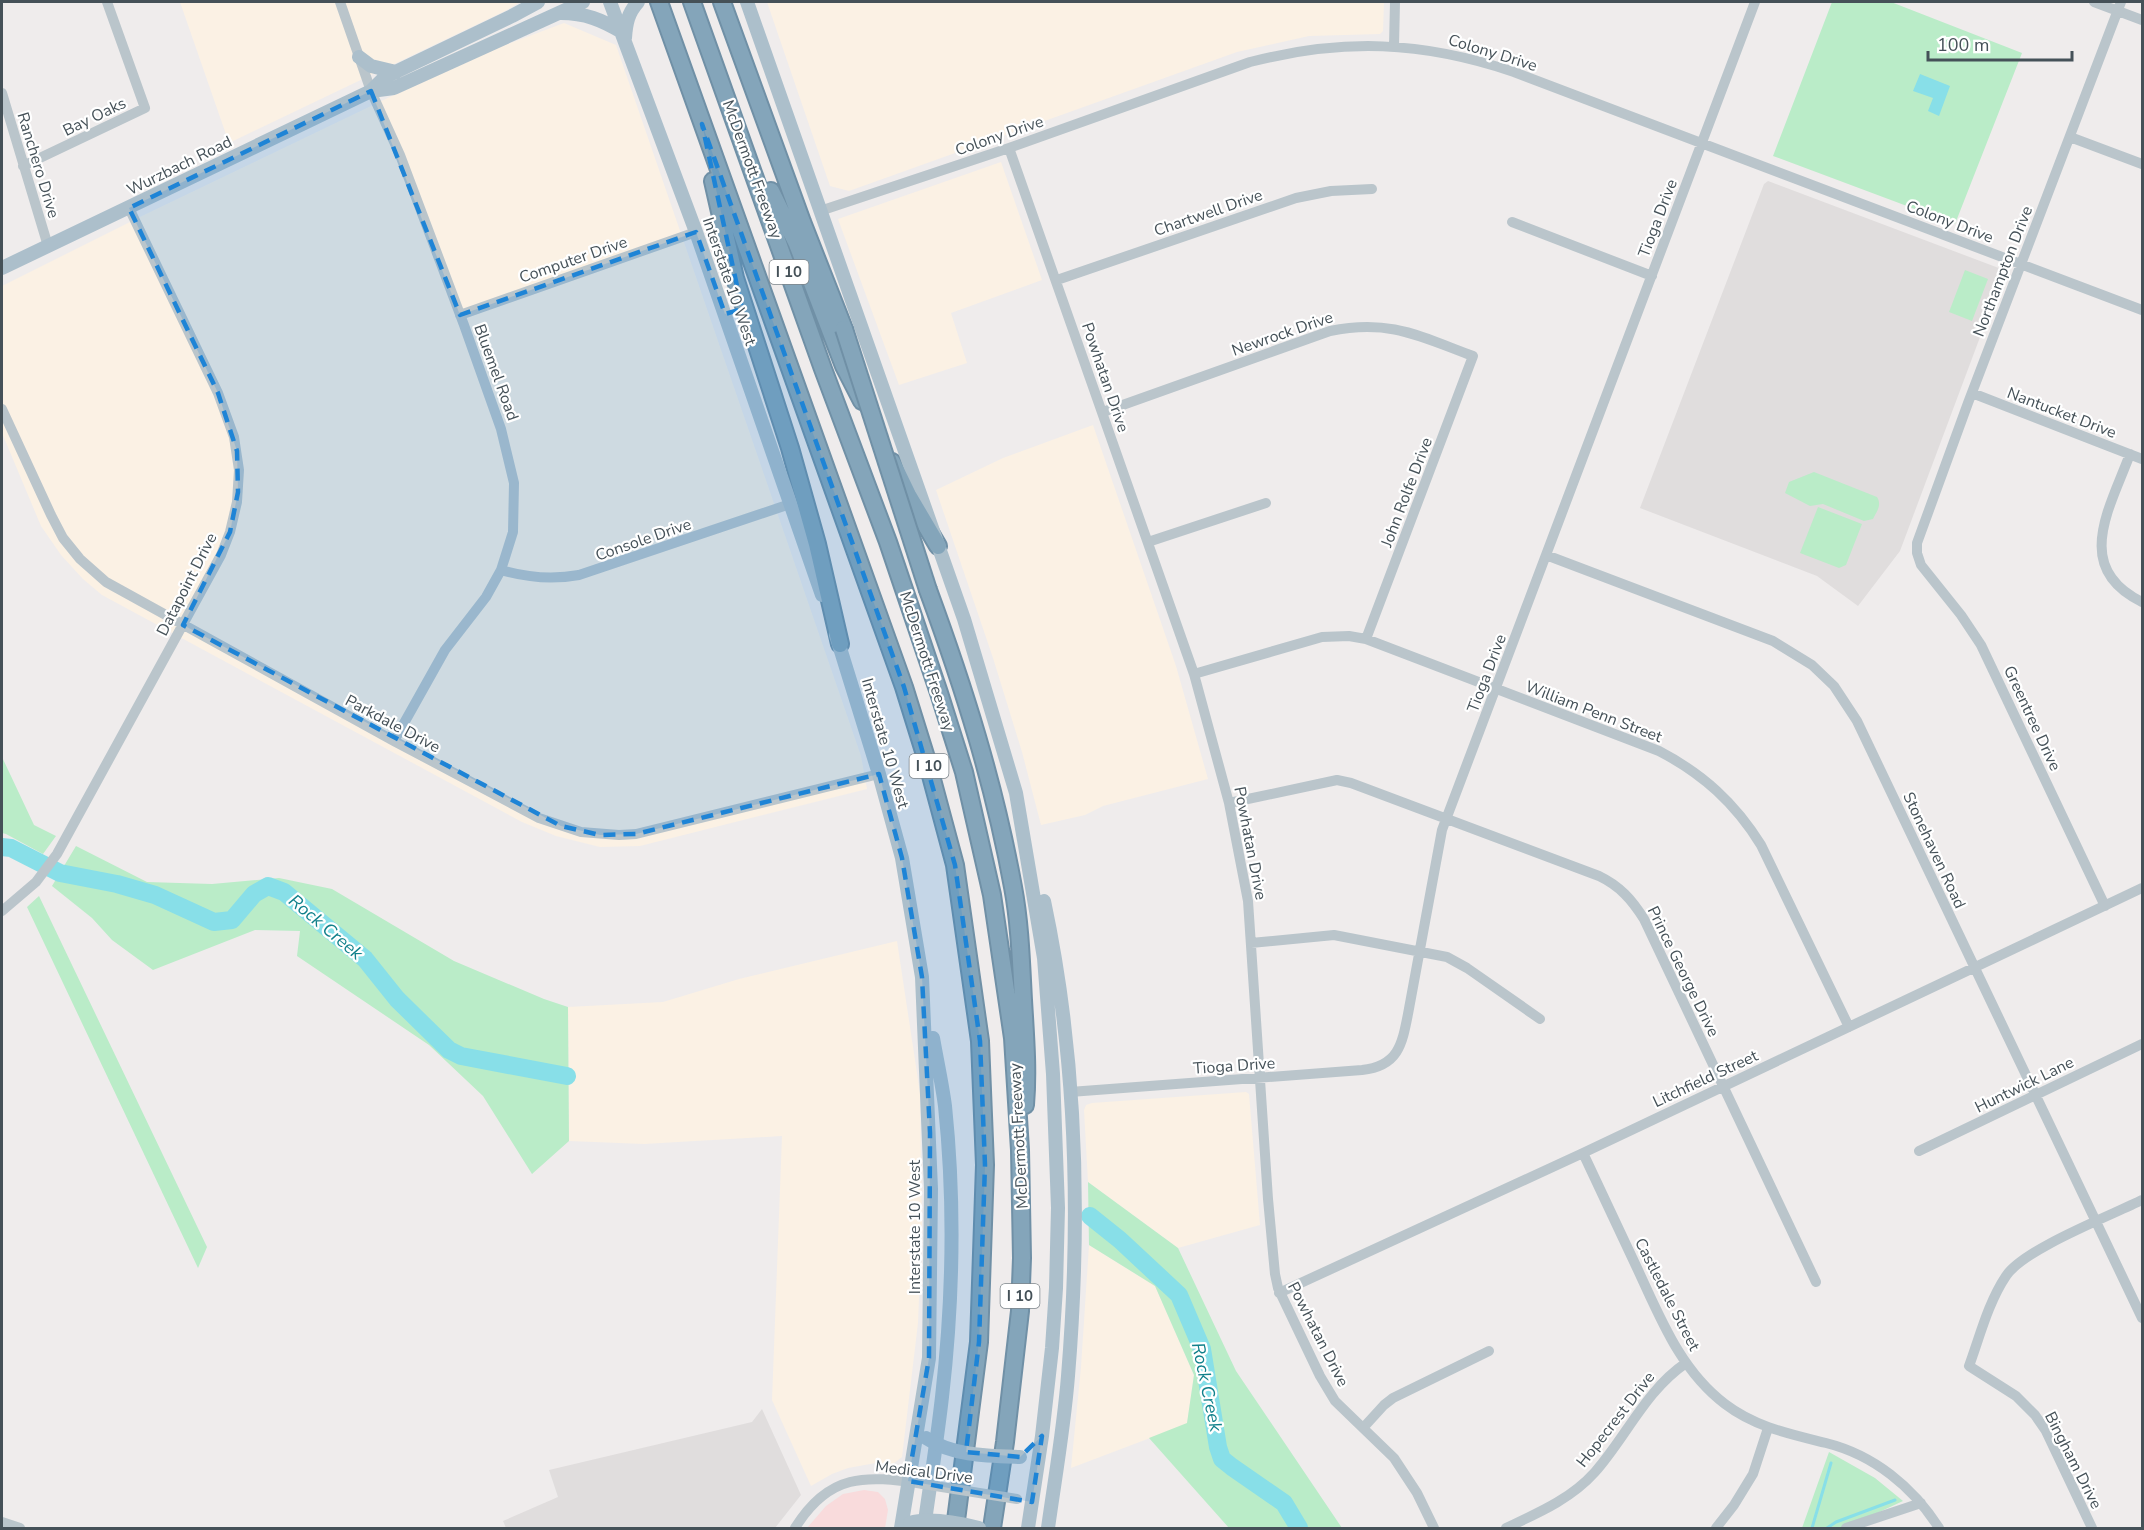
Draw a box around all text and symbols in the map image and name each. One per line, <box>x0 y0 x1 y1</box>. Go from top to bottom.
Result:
scale bar <box>1928 24 2072 62</box>
street label: Colony Drive <box>1446 29 1540 77</box>
text: 100 m <box>1937 33 1989 57</box>
street label: Bay Oaks <box>59 92 130 142</box>
street label: McDermott Freeway <box>717 97 788 242</box>
street label: Ranchero Drive <box>11 110 65 221</box>
street label: Colony Drive <box>952 111 1046 161</box>
street label: Wurzbach Road <box>123 131 236 201</box>
street label: Tioga Drive <box>1633 176 1683 261</box>
street label: Chartwell Drive <box>1151 184 1266 242</box>
street label: Colony Drive <box>1903 195 1997 249</box>
street label: Northampton Drive <box>1968 203 2038 340</box>
street label: Interstate 10 West <box>697 214 761 349</box>
street label: Computer Drive <box>516 231 630 289</box>
road number: I 10 <box>770 260 808 284</box>
street label: Newrock Drive <box>1229 306 1336 362</box>
street label: Powhatan Drive <box>1076 319 1134 435</box>
street label: Bluemel Road <box>468 321 524 424</box>
street label: Nantucket Drive <box>2004 382 2119 444</box>
street label: John Rolfe Drive <box>1376 434 1438 551</box>
street label: Console Drive <box>592 513 694 567</box>
street label: Datapoint Drive <box>151 529 222 640</box>
street label: McDermott Freeway <box>894 589 960 735</box>
street label: Tioga Drive <box>1462 631 1512 716</box>
street label: Greentree Drive <box>1998 662 2066 775</box>
street label: Interstate 10 West <box>856 676 914 811</box>
street label: William Penn Street <box>1522 676 1666 748</box>
street label: Parkdale Drive <box>341 690 444 758</box>
road number: I 10 <box>910 754 948 778</box>
street label: Powhatan Drive <box>1228 785 1272 902</box>
street label: Stonehaven Road <box>1897 789 1971 912</box>
water label: Rock Creek <box>284 889 369 966</box>
street label: Prince George Drive <box>1642 902 1724 1041</box>
street label: Litchfield Street <box>1649 1045 1762 1113</box>
street label: Huntwick Lane <box>1971 1051 2078 1118</box>
street label: Tioga Drive <box>1192 1052 1276 1080</box>
street label: McDermott Freeway <box>1004 1062 1034 1209</box>
street label: Interstate 10 West <box>904 1159 926 1294</box>
street label: Castledale Street <box>1629 1234 1705 1355</box>
street label: Powhatan Drive <box>1282 1278 1354 1391</box>
road number: I 10 <box>1000 1284 1040 1308</box>
water label: Rock Creek <box>1186 1340 1228 1435</box>
street label: Hopecrest Drive <box>1571 1367 1660 1472</box>
street label: Bingham Drive <box>2039 1408 2107 1513</box>
street label: Medical Drive <box>874 1455 974 1489</box>

